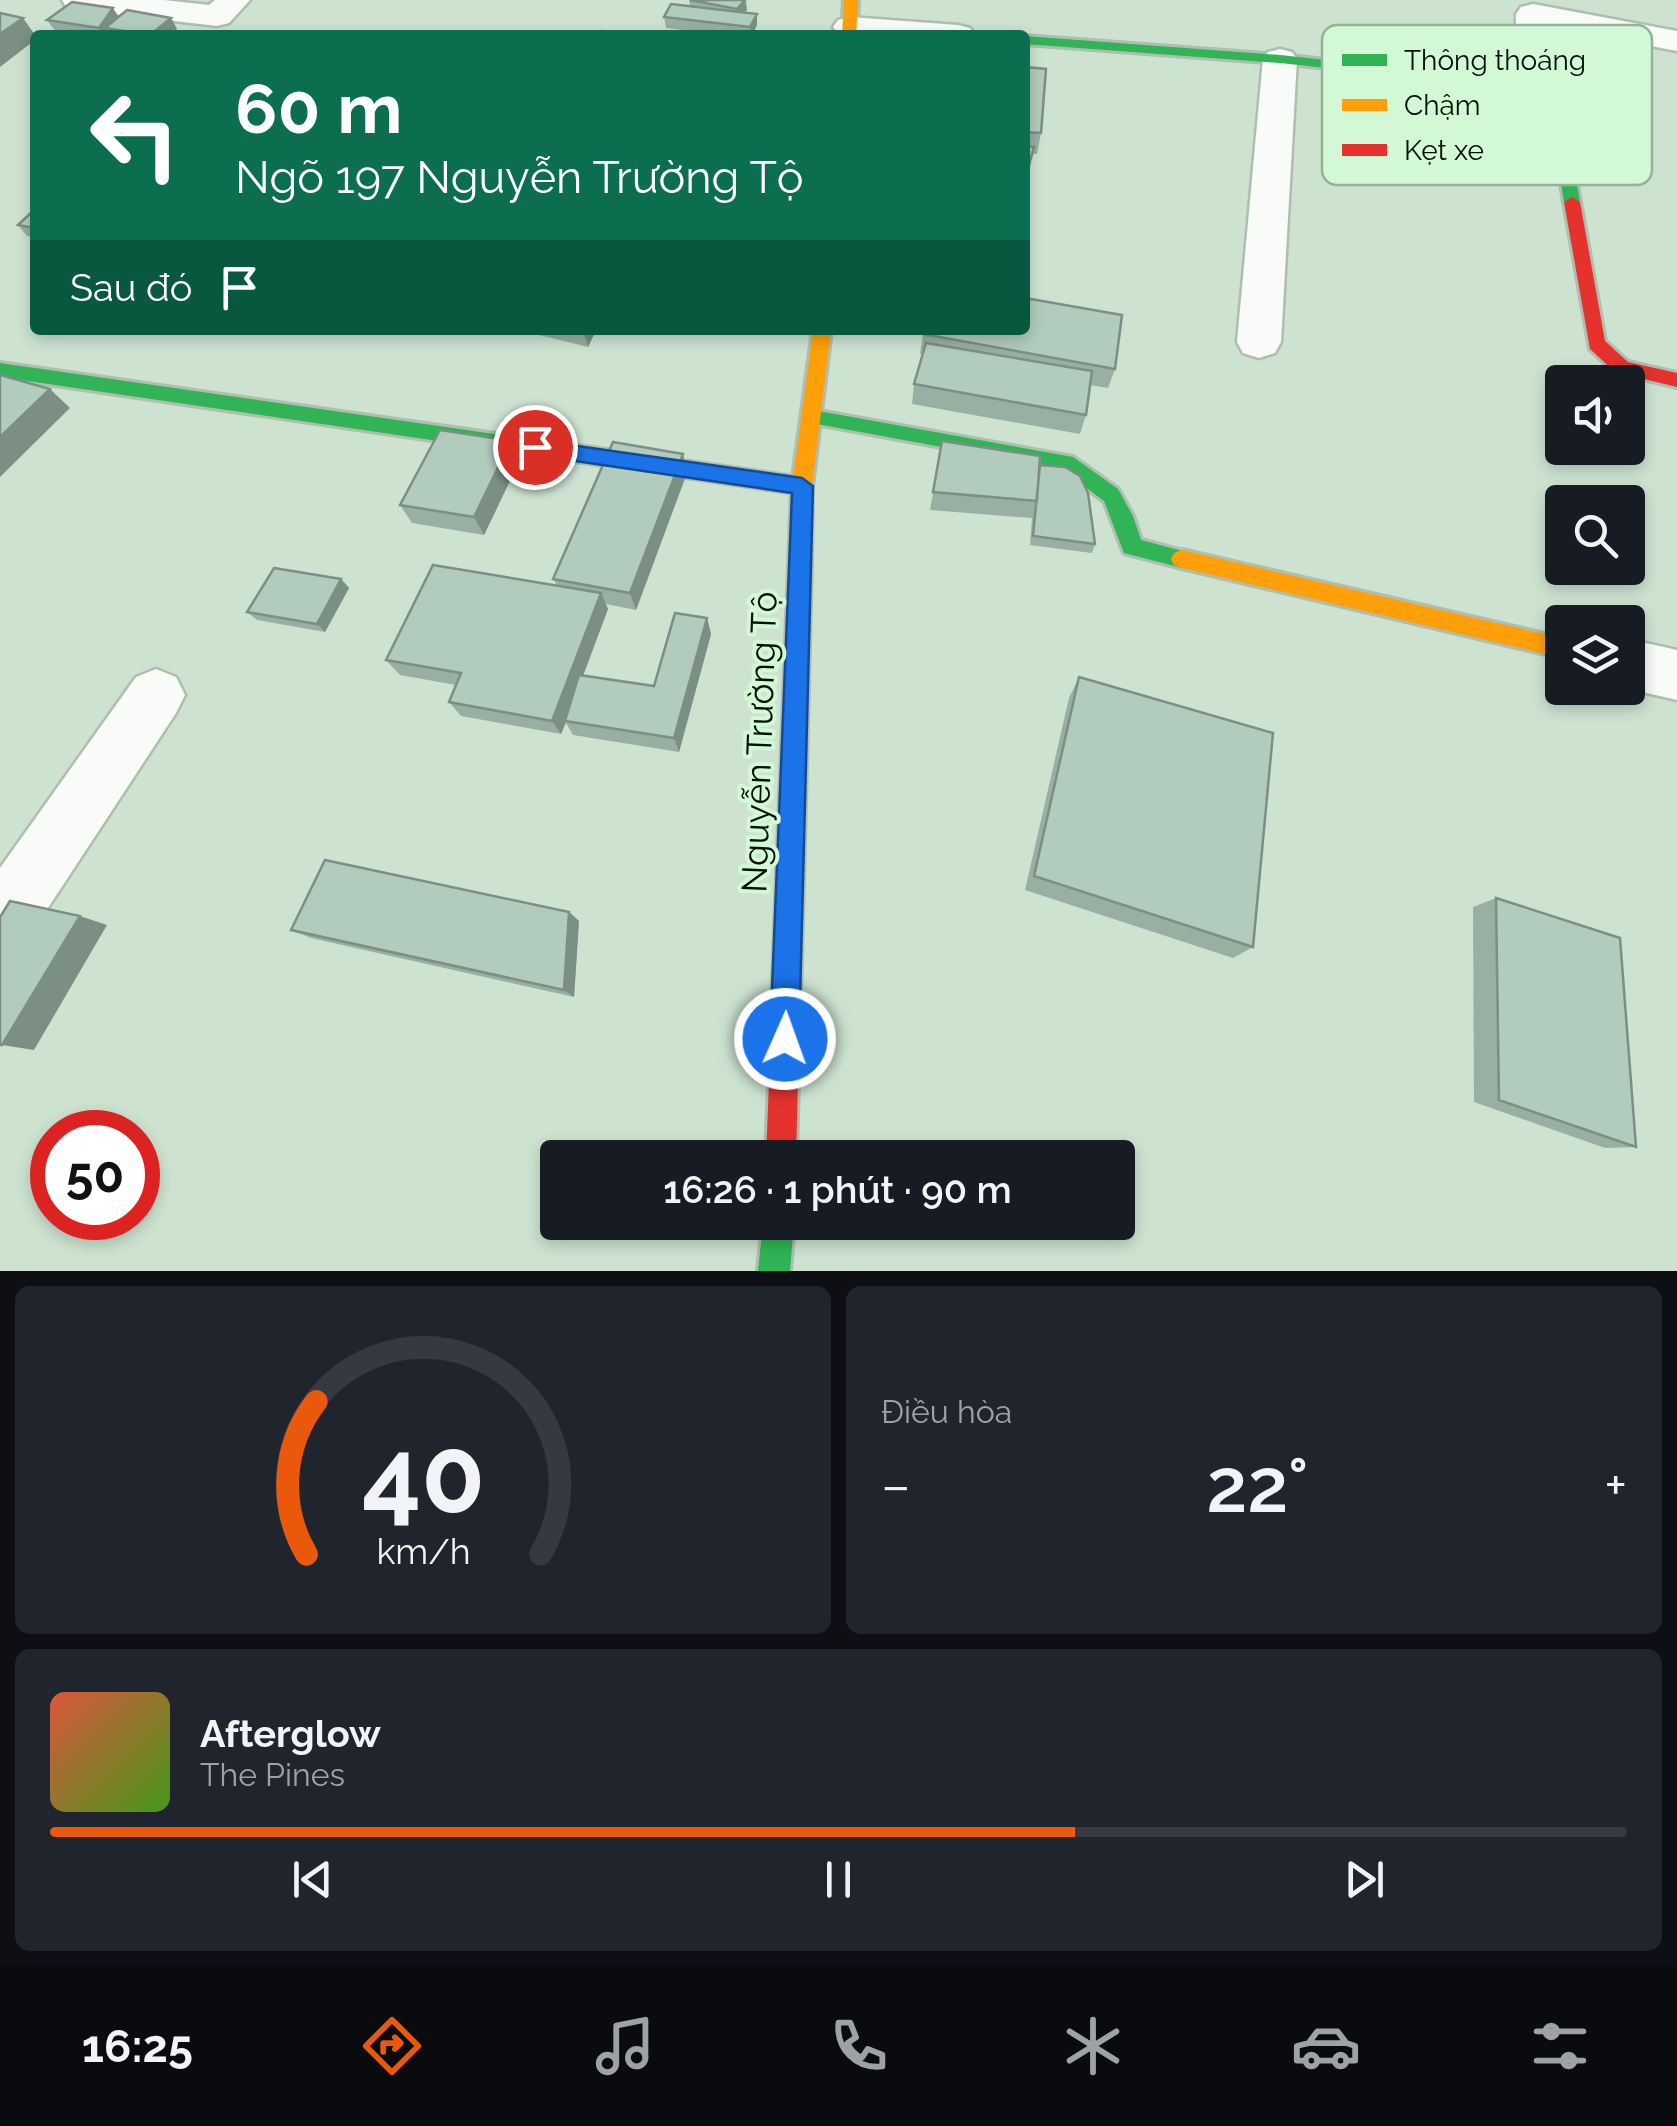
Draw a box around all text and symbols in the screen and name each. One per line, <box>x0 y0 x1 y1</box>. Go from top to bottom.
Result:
legend <box>1322 25 1652 185</box>
text: Thông thoáng <box>1404 44 1586 77</box>
text: 60 m <box>235 67 402 149</box>
icon: left <box>70 70 200 200</box>
text: Chậm <box>1404 89 1481 122</box>
text: Kẹt xe <box>1404 134 1484 167</box>
text: Ngõ 197 Nguyễn Trường Tộ <box>235 151 804 204</box>
icon: arrive <box>212 260 267 315</box>
text: Sau đó <box>70 265 192 310</box>
map controls <box>1545 365 1645 705</box>
button: sound <box>1545 365 1645 465</box>
pin <box>493 405 578 490</box>
icon: arrive <box>508 420 563 475</box>
button: search <box>1545 485 1645 585</box>
street label: Nguyễn Trường Tộ <box>733 591 785 893</box>
button: layers <box>1545 605 1645 705</box>
position arrow <box>733 987 837 1091</box>
speed limit sign: 50 <box>30 1110 160 1240</box>
text: 16:26 · 1 phút · 90 m <box>663 1167 1012 1212</box>
text: Điều hòa <box>881 1393 1012 1430</box>
text: 40 <box>361 1414 485 1536</box>
text: 22° <box>1206 1441 1309 1530</box>
text: − <box>881 1453 911 1518</box>
text: + <box>1604 1453 1627 1518</box>
text: km/h <box>376 1530 470 1572</box>
text: Afterglow <box>200 1711 381 1756</box>
text: The Pines <box>200 1756 345 1793</box>
icon: previous <box>285 1852 340 1907</box>
icon: pause <box>811 1852 866 1907</box>
icon: next <box>1337 1852 1392 1907</box>
icon: directions <box>357 2011 427 2081</box>
icon: music <box>590 2011 660 2081</box>
icon: phone <box>824 2011 894 2081</box>
icon: climate <box>1058 2011 1128 2081</box>
icon: car <box>1291 2011 1361 2081</box>
icon: filters <box>1525 2011 1595 2081</box>
text: 16:25 <box>82 2020 193 2073</box>

